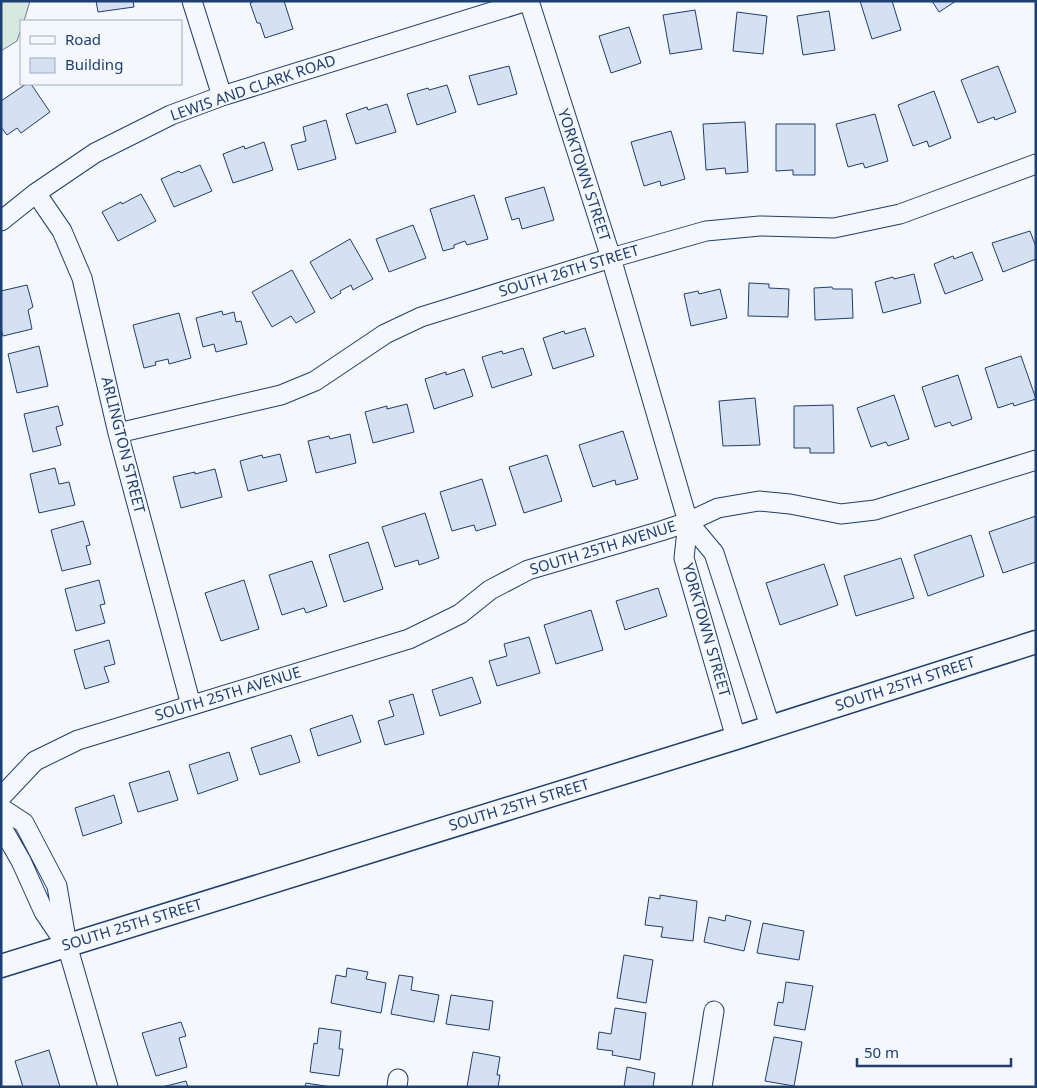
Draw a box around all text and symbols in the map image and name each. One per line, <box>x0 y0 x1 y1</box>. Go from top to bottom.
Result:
legend <box>20 20 182 85</box>
text: Road <box>65 29 101 49</box>
street label: LEWIS AND CLARK ROAD <box>167 49 338 125</box>
text: Building <box>65 54 123 74</box>
street label: YORKTOWN STREET <box>554 106 616 244</box>
street label: SOUTH 26TH STREET <box>496 239 642 301</box>
street label: ARLINGTON STREET <box>97 374 151 516</box>
street label: SOUTH 25TH AVENUE <box>527 515 678 579</box>
street label: YORKTOWN STREET <box>678 560 736 700</box>
street label: SOUTH 25TH STREET <box>832 651 978 715</box>
street label: SOUTH 25TH AVENUE <box>152 661 303 725</box>
street label: SOUTH 25TH STREET <box>446 773 592 835</box>
street label: SOUTH 25TH STREET <box>59 893 205 955</box>
scale bar <box>857 1036 1011 1068</box>
text: 50 m <box>864 1042 899 1062</box>

